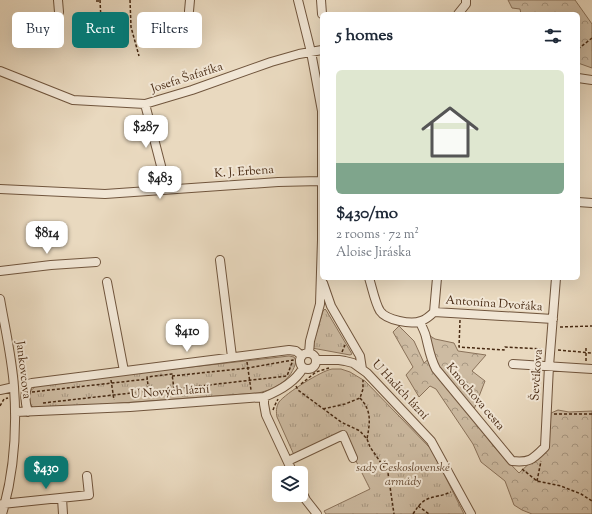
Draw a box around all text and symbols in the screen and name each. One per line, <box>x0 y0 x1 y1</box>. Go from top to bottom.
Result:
chip: Buy <box>12 12 64 48</box>
chip: Rent <box>72 12 129 48</box>
chip: Filters <box>137 12 202 48</box>
text: 5 homes <box>336 24 393 48</box>
icon: filters <box>542 25 564 47</box>
street label: Josefa Šafaříka <box>148 58 226 98</box>
icon: home <box>414 96 486 168</box>
pin: $287 <box>122 115 170 149</box>
text: $287 <box>133 119 159 137</box>
street label: K. J. Erbena <box>214 161 275 183</box>
pin: $483 <box>136 166 184 200</box>
text: $483 <box>147 170 173 188</box>
text: $430/mo <box>336 202 398 226</box>
pin: $814 <box>23 221 71 255</box>
text: $814 <box>35 225 59 243</box>
text: 2 rooms · 72 m² <box>336 226 419 244</box>
text: Aloise Jiráska <box>336 244 411 262</box>
street label: Antonína Dvořáka <box>445 292 544 316</box>
pin: $410 <box>163 319 211 353</box>
text: $410 <box>175 323 199 341</box>
street label: Jankovcova <box>10 339 36 400</box>
street label: Ševčíkova <box>526 348 548 401</box>
street label: U Hadích lázní <box>367 356 433 424</box>
street label: Kmochova cesta <box>441 359 509 435</box>
street label: U Nových lázní <box>130 380 211 404</box>
pin: $430 <box>22 456 70 490</box>
park label: sady Československé armády <box>356 459 450 491</box>
text: $430 <box>33 460 59 478</box>
map controls <box>272 466 308 502</box>
button: layers <box>272 466 308 502</box>

